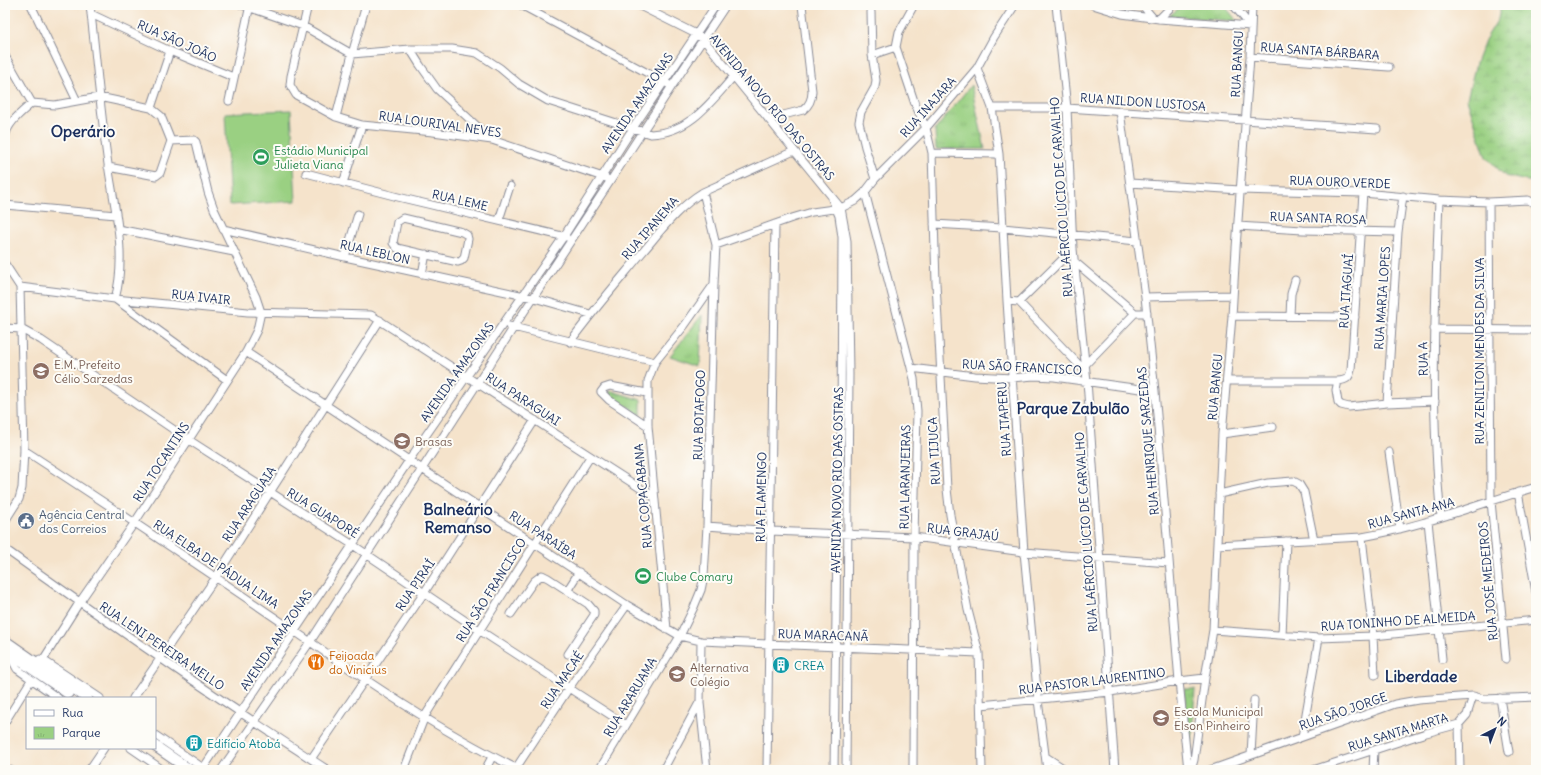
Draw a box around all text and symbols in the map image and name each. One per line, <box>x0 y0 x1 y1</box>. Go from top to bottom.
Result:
street label: RUA SÃO JOÃO <box>135 17 219 65</box>
street label: RUA BANGU <box>1228 30 1246 98</box>
street label: AVENIDA NOVO RIO DAS OSTRAS <box>706 31 838 183</box>
street label: RUA SANTA BÁRBARA <box>1260 39 1380 63</box>
street label: AVENIDA AMAZONAS <box>598 50 676 156</box>
street label: RUA INAJARA <box>897 73 959 141</box>
street label: RUA NILDON LUSTOSA <box>1080 90 1207 114</box>
street label: RUA LAÉRCIO LÚCIO DE CARVALHO <box>1047 96 1075 298</box>
street label: RUA LOURIVAL NEVES <box>378 108 503 140</box>
district label: Operário <box>51 121 115 142</box>
place label: Estádio Municipal Julieta Viana <box>274 143 368 172</box>
sports icon: Estádio Municipal Julieta Viana <box>251 147 271 167</box>
street label: RUA OURO VERDE <box>1289 173 1391 191</box>
street label: RUA LEME <box>431 186 489 214</box>
street label: RUA IPANEMA <box>618 193 682 263</box>
street label: RUA SANTA ROSA <box>1269 209 1367 227</box>
street label: RUA LEBLON <box>338 237 412 267</box>
street label: RUA MARIA LOPES <box>1371 246 1393 350</box>
street label: RUA ITAGUAÍ <box>1336 253 1356 329</box>
street label: RUA ZENILTON MENDES DA SILVA <box>1472 257 1487 445</box>
street label: RUA IVAIR <box>171 286 232 308</box>
street label: AVENIDA AMAZONAS <box>417 319 497 425</box>
street label: RUA A <box>1415 342 1431 376</box>
street label: RUA BANGU <box>1205 353 1225 421</box>
street label: RUA SÃO FRANCISCO <box>962 356 1082 378</box>
place label: E.M. Prefeito Célio Sarzedas <box>54 357 133 386</box>
school or university icon: E.M. Prefeito Célio Sarzedas <box>31 361 51 381</box>
street label: RUA HENRIQUE SARZEDAS <box>1134 366 1162 516</box>
street label: RUA PARAGUAI <box>483 369 563 429</box>
street label: RUA BOTAFOGO <box>690 369 708 461</box>
street label: RUA ITAPERU <box>994 381 1014 457</box>
street label: AVENIDA NOVO RIO DAS OSTRAS <box>828 386 846 573</box>
district label: Parque Zabulão <box>1016 398 1130 419</box>
street label: RUA TIJUCA <box>925 416 943 485</box>
street label: RUA TOCANTINS <box>130 419 193 505</box>
street label: RUA LARANJEIRAS <box>897 424 913 529</box>
school or university icon: Brasas <box>392 431 412 451</box>
street label: RUA LAÉRCIO LÚCIO DE CARVALHO <box>1072 431 1100 633</box>
place label: Brasas <box>415 434 452 449</box>
street label: RUA COPACABANA <box>631 443 655 549</box>
street label: RUA FLAMENGO <box>753 452 769 542</box>
street label: RUA ARAGUAIA <box>219 463 279 545</box>
street label: RUA GUAPORÉ <box>284 485 362 541</box>
street label: RUA SANTA ANA <box>1366 494 1456 532</box>
district label: Balneário Remanso <box>423 499 493 537</box>
place label: Agência Central dos Correios <box>39 507 125 536</box>
street label: RUA PARAÍBA <box>507 508 580 562</box>
public building icon: Agência Central dos Correios <box>16 511 36 531</box>
street label: RUA ELBA DE PÁDUA LIMA <box>151 516 282 612</box>
street label: RUA GRAJAÚ <box>926 520 1000 544</box>
street label: RUA JOSÉ MEDEIROS <box>1475 520 1501 641</box>
street label: RUA SÃO FRANCISCO <box>453 535 529 645</box>
street label: RUA PIRAÍ <box>392 556 438 614</box>
sports icon: Clube Comary <box>633 566 653 586</box>
place label: Clube Comary <box>656 569 733 584</box>
street label: AVENIDA AMAZONAS <box>237 587 315 693</box>
street label: RUA LENI PEREIRA MELLO <box>97 599 227 693</box>
street label: RUA TONINHO DE ALMEIDA <box>1320 608 1476 634</box>
street label: RUA MARACANÃ <box>777 626 869 644</box>
place label: Feijoada do Vinicius <box>329 648 387 677</box>
street label: RUA MACAÉ <box>537 648 587 712</box>
restaurant icon: Feijoada do Vinicius <box>306 652 326 672</box>
street label: RUA ARARUAMA <box>600 654 660 740</box>
building icon: CREA <box>771 655 791 675</box>
place label: CREA <box>794 658 825 673</box>
place label: Alternativa Colégio <box>690 660 749 689</box>
school or university icon: Alternativa Colégio <box>667 664 687 684</box>
street label: RUA PASTOR LAURENTINO <box>1018 665 1166 697</box>
district label: Liberdade <box>1385 666 1458 686</box>
street label: RUA SÃO JORGE <box>1297 689 1389 733</box>
legend <box>26 697 156 749</box>
place label: Escola Municipal Elson Pinheiro <box>1174 704 1263 733</box>
text: Rua <box>62 705 84 720</box>
school or university icon: Escola Municipal Elson Pinheiro <box>1151 708 1171 728</box>
north arrow <box>1475 709 1515 749</box>
street label: RUA SANTA MARTA <box>1346 710 1450 754</box>
text: N <box>1494 714 1509 729</box>
text: Parque <box>62 725 101 740</box>
building icon: Edifício Atobá <box>184 733 204 753</box>
place label: Edifício Atobá <box>207 736 281 751</box>

